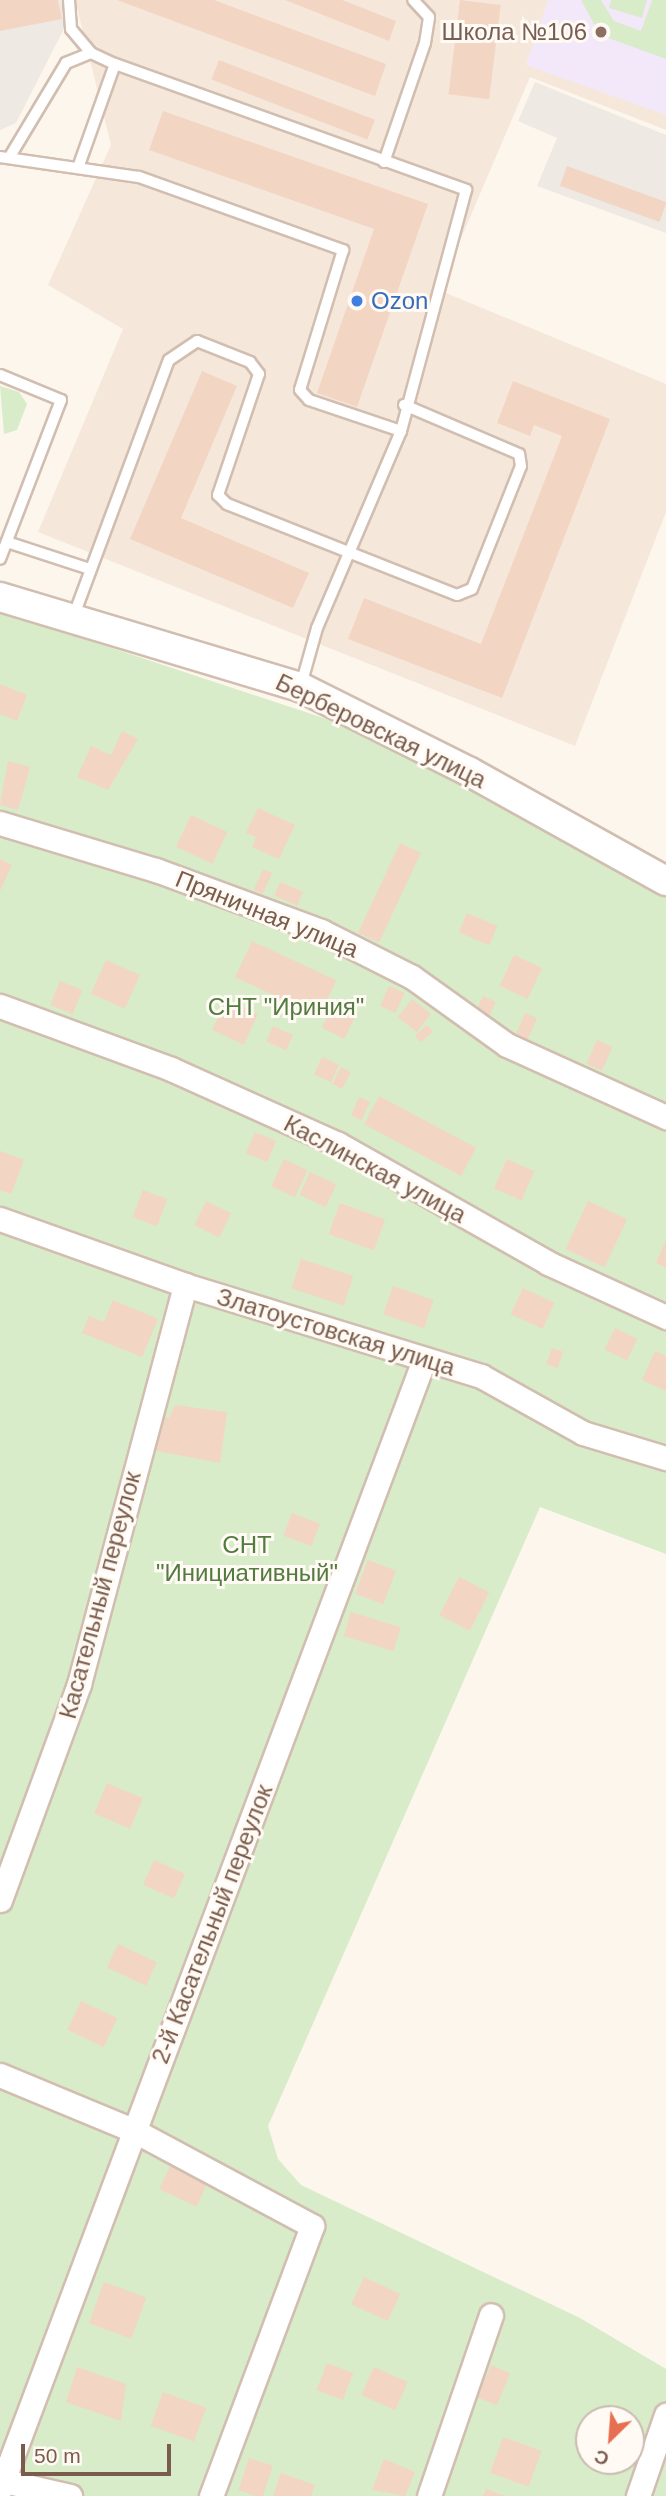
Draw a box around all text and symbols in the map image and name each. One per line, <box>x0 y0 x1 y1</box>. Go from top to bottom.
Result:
place label: Школа №106 <box>442 18 587 46</box>
marker: Школа №106 <box>593 24 609 40</box>
place label: Ozon <box>371 287 428 315</box>
marker: Ozon <box>349 293 365 309</box>
street label: Берберовская улица <box>271 668 491 794</box>
street label: Пряничная улица <box>171 864 363 964</box>
park label: СНТ "Ириния" <box>208 993 364 1021</box>
street label: Каслинская улица <box>279 1109 471 1229</box>
street label: Златоустовская улица <box>213 1282 459 1382</box>
street label: Касательный переулок <box>53 1468 147 1722</box>
park label: СНТ "Инициативный" <box>156 1531 338 1587</box>
street label: 2-й Касательный переулок <box>145 1781 279 2067</box>
north arrow <box>575 2405 645 2475</box>
scale bar <box>24 2430 175 2474</box>
text: 50 m <box>34 2444 81 2467</box>
text: С <box>591 2445 612 2470</box>

